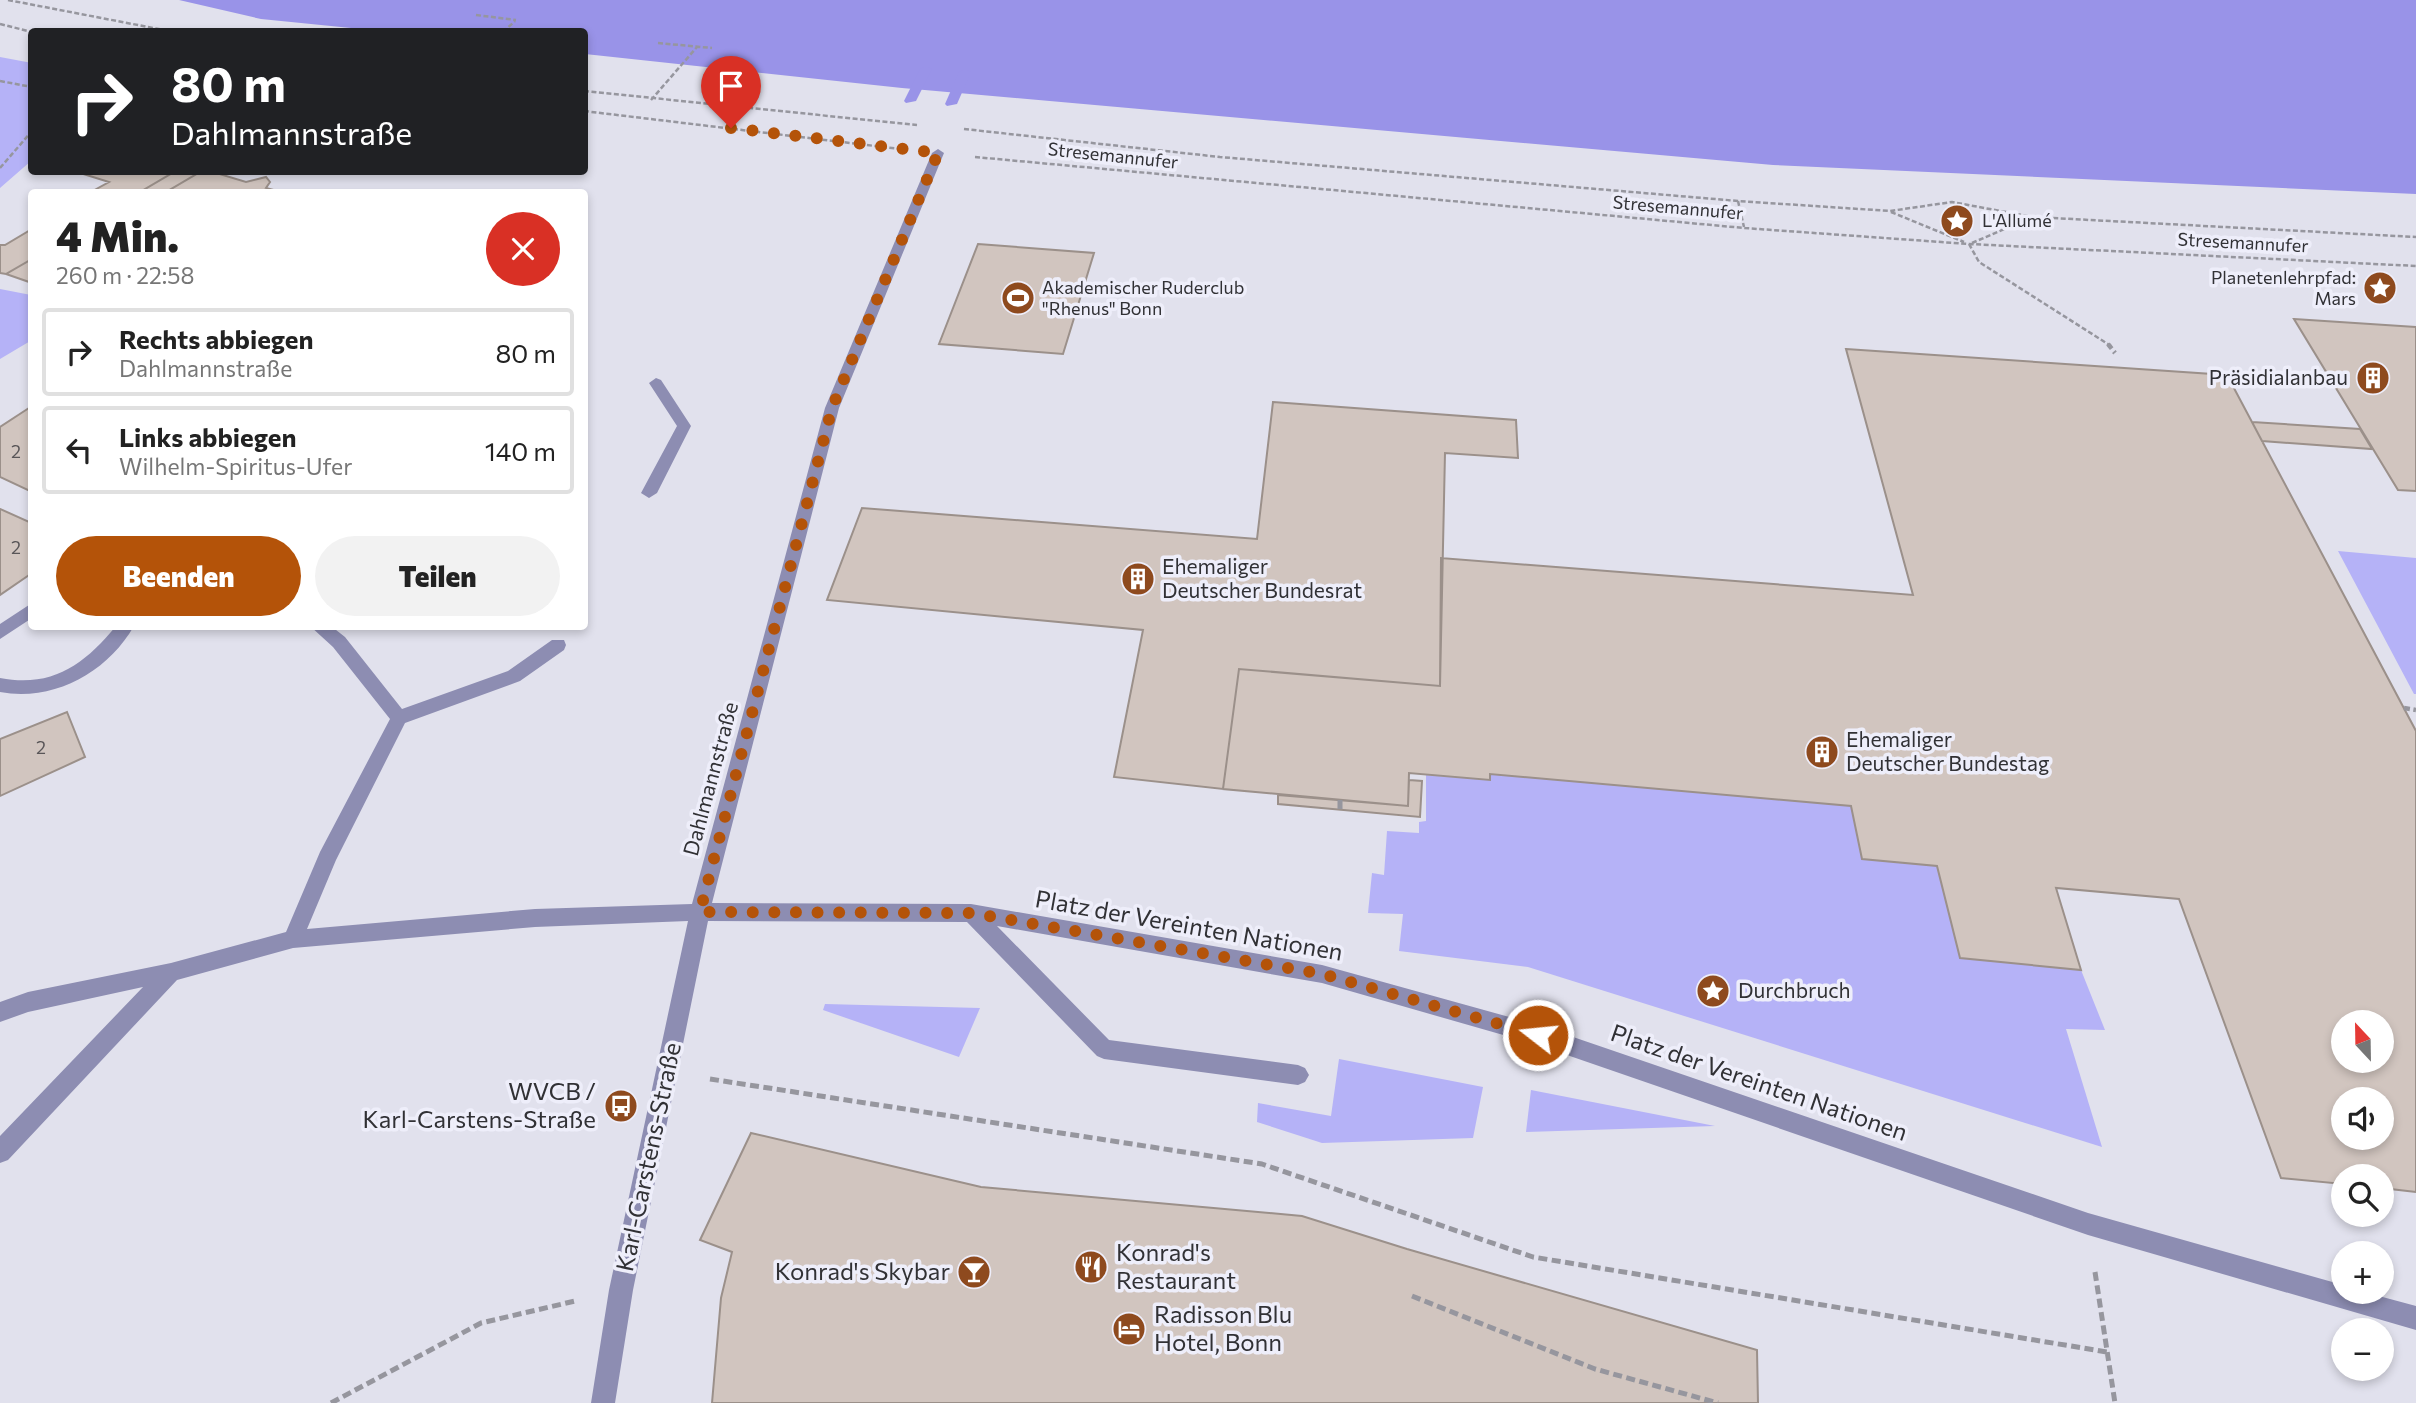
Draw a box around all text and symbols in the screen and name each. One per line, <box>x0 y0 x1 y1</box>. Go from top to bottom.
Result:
text: 80 m <box>171 52 286 112</box>
icon: right <box>56 56 147 147</box>
pin <box>701 56 761 128</box>
icon: arrive <box>712 67 750 105</box>
text: Dahlmannstraße <box>171 112 412 152</box>
street label: Stresemannufer <box>1047 137 1179 173</box>
street label: Stresemannufer <box>1612 190 1744 224</box>
place icon: L'Allumé <box>1938 202 1976 240</box>
text: 4 Min. <box>56 209 179 261</box>
place label: L'Allumé <box>1982 209 2052 231</box>
button: close <box>486 212 560 286</box>
street label: Stresemannufer <box>2177 228 2309 256</box>
text: 260 m · 22:58 <box>56 261 194 289</box>
place label: Planetenlehrpfad: Mars <box>2211 266 2356 309</box>
place icon: Planetenlehrpfad: Mars <box>2361 269 2399 307</box>
place label: Akademischer Ruderclub "Rhenus" Bonn <box>1042 276 1244 319</box>
sports icon: Akademischer Ruderclub "Rhenus" Bonn <box>999 279 1037 317</box>
text: Rechts abbiegen <box>119 323 314 354</box>
icon: right <box>60 333 98 371</box>
text: 80 m <box>496 337 556 368</box>
text: Dahlmannstraße <box>119 354 292 382</box>
building icon: Präsidialanbau <box>2354 359 2392 397</box>
place label: Präsidialanbau <box>2209 364 2348 389</box>
text: Links abbiegen <box>119 421 297 452</box>
icon: left <box>60 431 98 469</box>
text: 140 m <box>485 435 556 466</box>
house number: 2 <box>11 440 21 462</box>
text: Wilhelm-Spiritus-Ufer <box>119 452 352 480</box>
house number: 2 <box>11 536 21 558</box>
button: Beenden <box>56 536 301 616</box>
button: Teilen <box>315 536 560 616</box>
place label: Ehemaliger Deutscher Bundesrat <box>1162 553 1362 602</box>
building icon: Ehemaliger Deutscher Bundesrat <box>1119 560 1157 598</box>
street label: Dahlmannstraße <box>677 699 742 858</box>
place label: Ehemaliger Deutscher Bundestag <box>1846 726 2049 775</box>
building icon: Ehemaliger Deutscher Bundestag <box>1803 733 1841 771</box>
house number: 2 <box>36 736 46 758</box>
street label: Platz der Vereinten Nationen <box>1033 883 1345 966</box>
place icon: Durchbruch <box>1694 972 1732 1010</box>
place label: Durchbruch <box>1738 977 1851 1002</box>
position arrow <box>1501 998 1575 1072</box>
north arrow <box>2331 1010 2394 1073</box>
map controls <box>2331 1010 2394 1381</box>
street label: Platz der Vereinten Nationen <box>1607 1017 1912 1146</box>
street label: Karl-Carstens-Straße <box>609 1040 686 1274</box>
place label: WVCB / Karl-Carstens-Straße <box>363 1076 596 1133</box>
bus stop icon: WVCB / Karl-Carstens-Straße <box>602 1087 640 1125</box>
button: sound <box>2331 1087 2394 1150</box>
button: search <box>2331 1164 2394 1227</box>
place label: Konrad's Restaurant <box>1116 1237 1236 1294</box>
button: + <box>2331 1241 2394 1304</box>
restaurant icon: Konrad's Restaurant <box>1072 1248 1110 1286</box>
bar icon: Konrad's Skybar <box>955 1253 993 1291</box>
place label: Konrad's Skybar <box>775 1256 950 1285</box>
place label: Radisson Blu Hotel, Bonn <box>1154 1299 1292 1356</box>
hotel icon: Radisson Blu Hotel, Bonn <box>1110 1310 1148 1348</box>
button: − <box>2331 1318 2394 1381</box>

